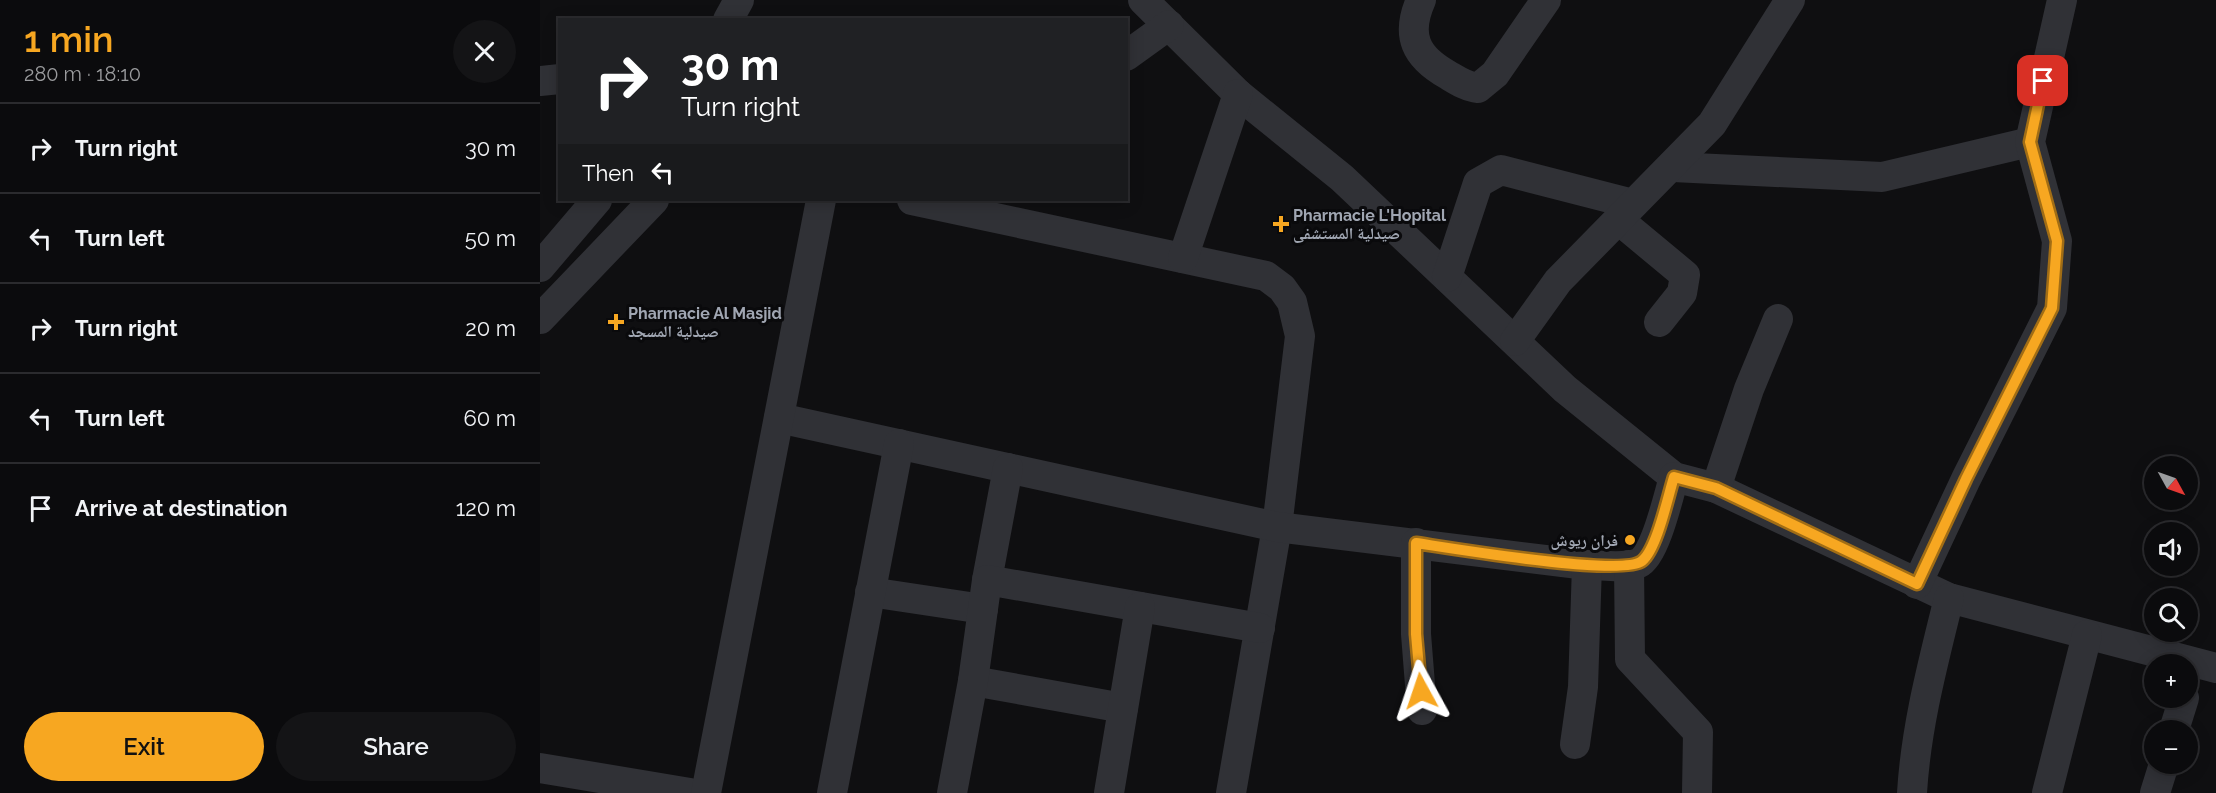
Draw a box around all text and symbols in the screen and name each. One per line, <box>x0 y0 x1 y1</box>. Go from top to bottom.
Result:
text: 1 min <box>24 18 113 60</box>
button: close <box>453 20 516 83</box>
text: 30 m <box>681 41 779 90</box>
icon: right <box>582 42 660 120</box>
pin <box>2017 55 2068 106</box>
text: 280 m · 18:10 <box>24 62 141 86</box>
icon: arrive <box>2026 64 2059 97</box>
text: Turn right <box>681 91 800 122</box>
icon: right <box>24 132 57 165</box>
text: Turn right <box>75 135 178 161</box>
text: 30 m <box>465 135 516 161</box>
icon: left <box>646 156 679 189</box>
text: Then <box>582 160 634 186</box>
place label: Pharmacie L'Hopital صيدلية المستشفى <box>1293 206 1447 243</box>
marker: Pharmacie L'Hopital صيدلية المستشفى <box>1274 217 1288 231</box>
icon: left <box>24 222 57 255</box>
text: Turn left <box>75 225 165 251</box>
text: 50 m <box>465 225 516 251</box>
place label: Pharmacie Al Masjid صيدلية المسجد <box>628 304 782 341</box>
icon: right <box>24 312 57 345</box>
text: Turn right <box>75 315 178 341</box>
text: 20 m <box>465 315 516 341</box>
marker: Pharmacie Al Masjid صيدلية المسجد <box>609 315 623 329</box>
icon: left <box>24 402 57 435</box>
text: Turn left <box>75 405 165 431</box>
text: 60 m <box>463 405 516 431</box>
north arrow <box>2144 456 2198 510</box>
map controls <box>2144 456 2198 774</box>
icon: arrive <box>24 492 57 525</box>
text: Arrive at destination <box>75 495 288 521</box>
text: 120 m <box>456 495 516 521</box>
button: sound <box>2144 522 2198 576</box>
place label: فران ريوش <box>1550 531 1618 550</box>
marker: فران ريوش <box>1623 533 1637 547</box>
button: search <box>2144 588 2198 642</box>
button: + <box>2144 654 2198 708</box>
position arrow <box>1389 659 1453 723</box>
button: Exit <box>24 712 264 781</box>
button: Share <box>276 712 516 781</box>
button: − <box>2144 720 2198 774</box>

